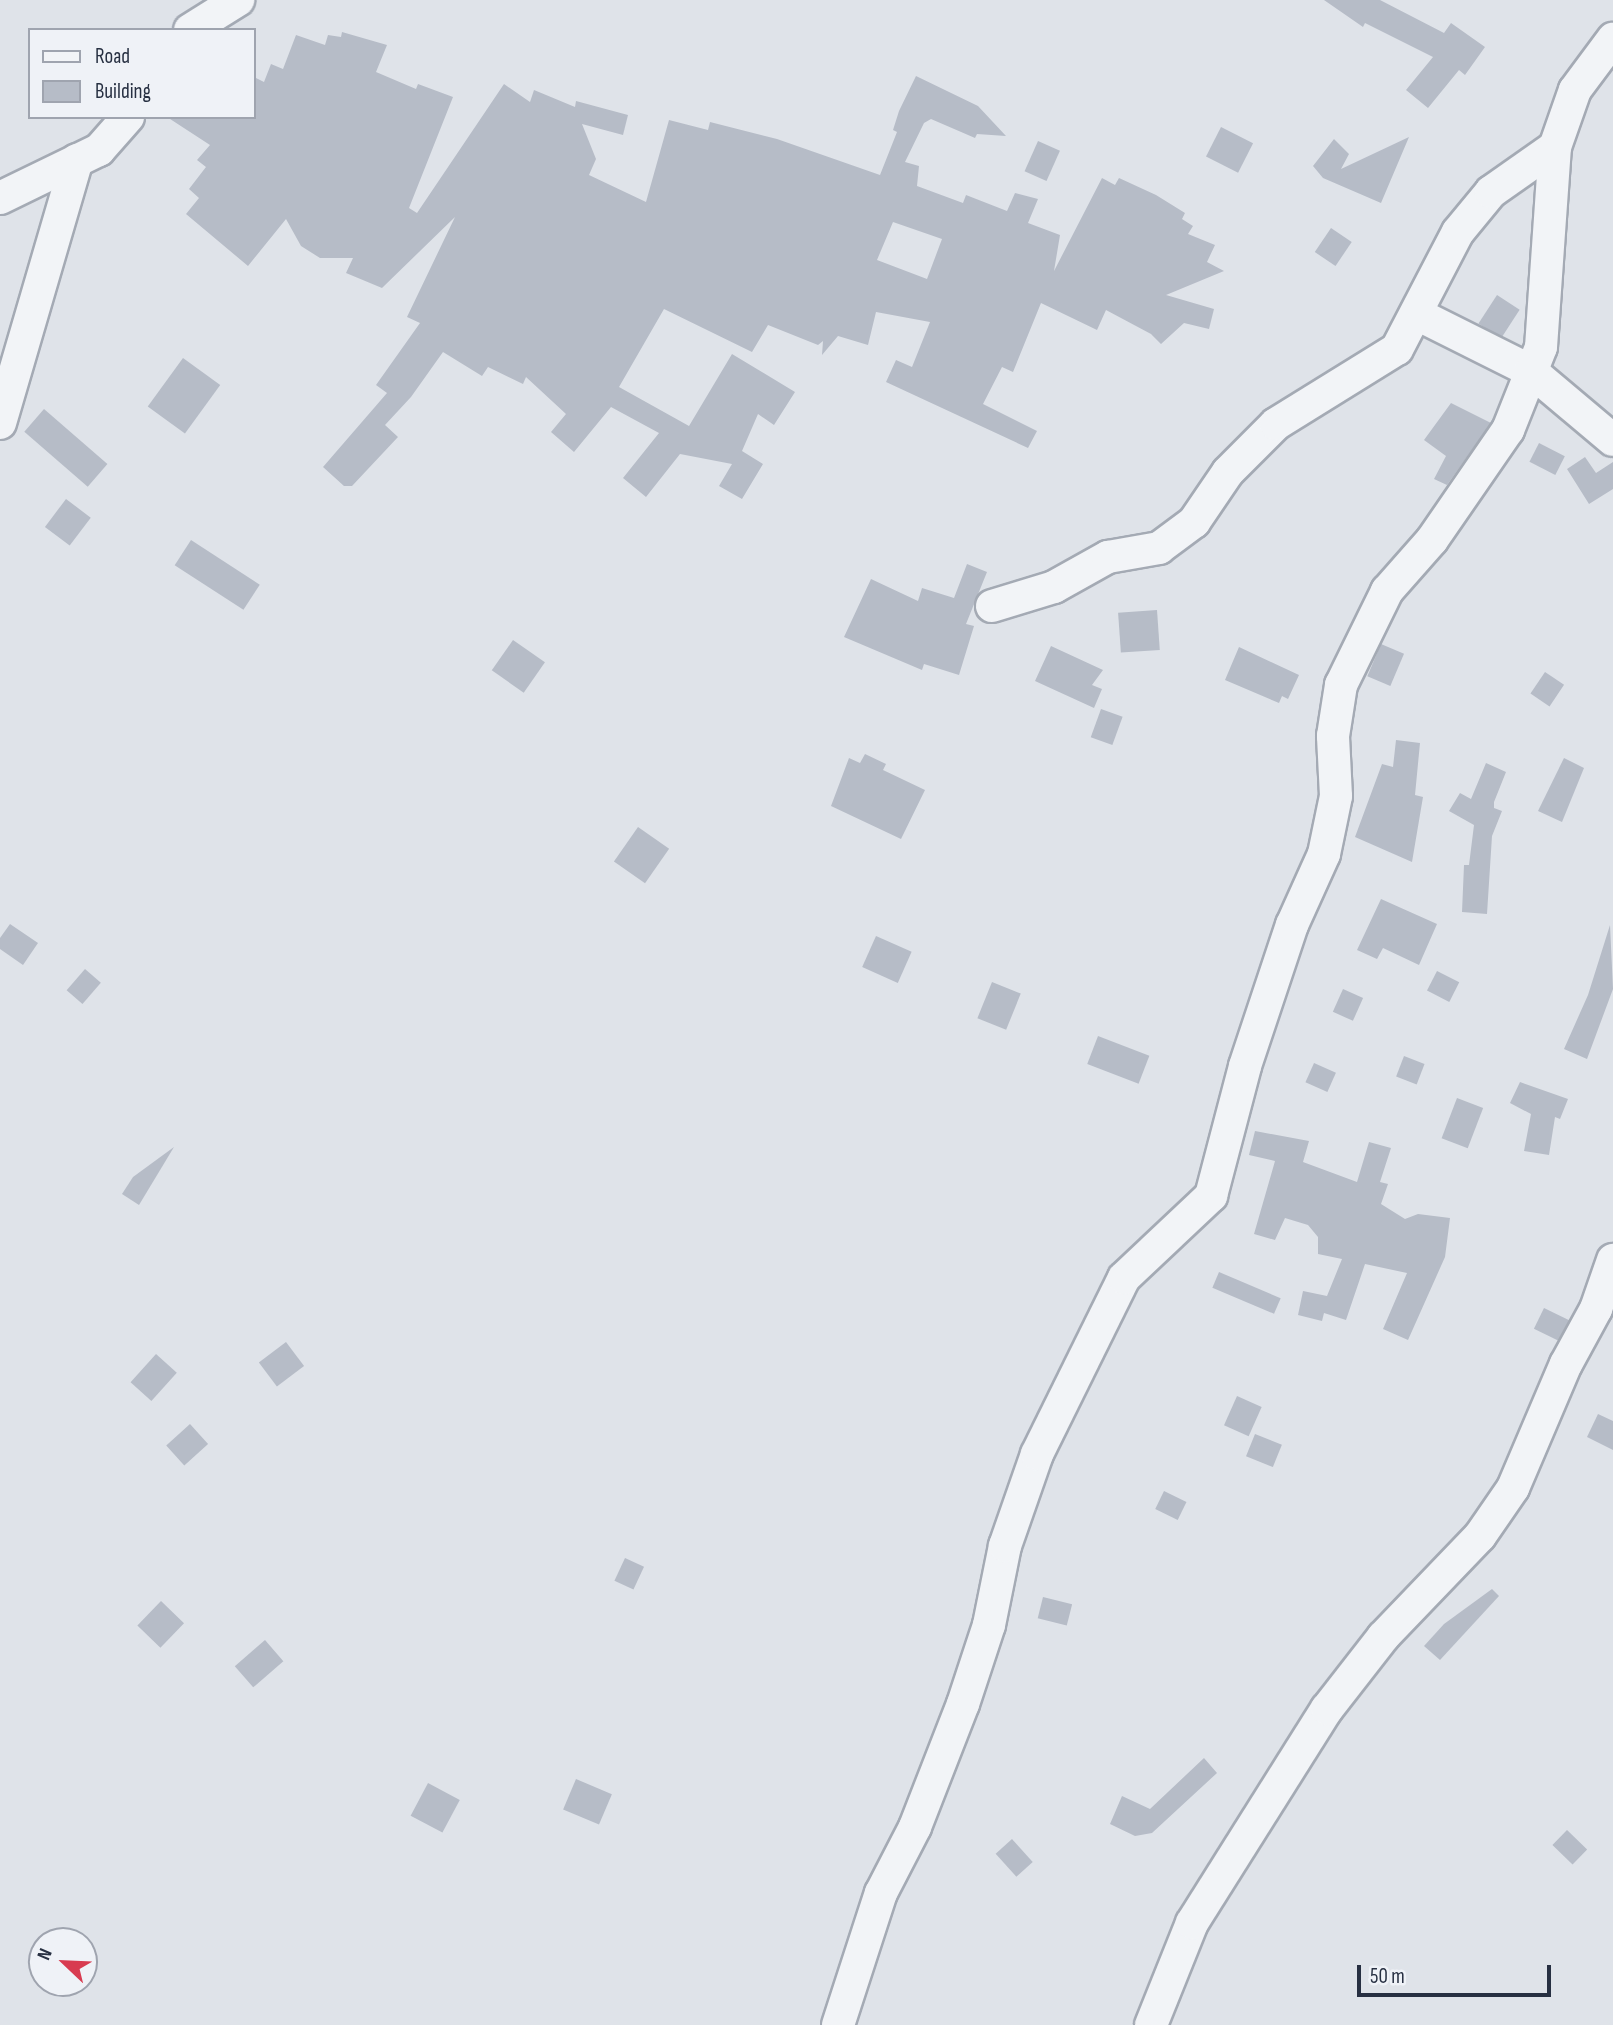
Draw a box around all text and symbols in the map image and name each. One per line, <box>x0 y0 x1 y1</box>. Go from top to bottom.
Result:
legend <box>28 28 256 119</box>
text: Road <box>95 44 130 69</box>
text: Building <box>95 79 151 104</box>
north arrow <box>28 1927 98 1997</box>
text: N <box>32 1945 58 1964</box>
scale bar <box>1361 1952 1555 1996</box>
text: 50 m <box>1370 1964 1405 1989</box>

